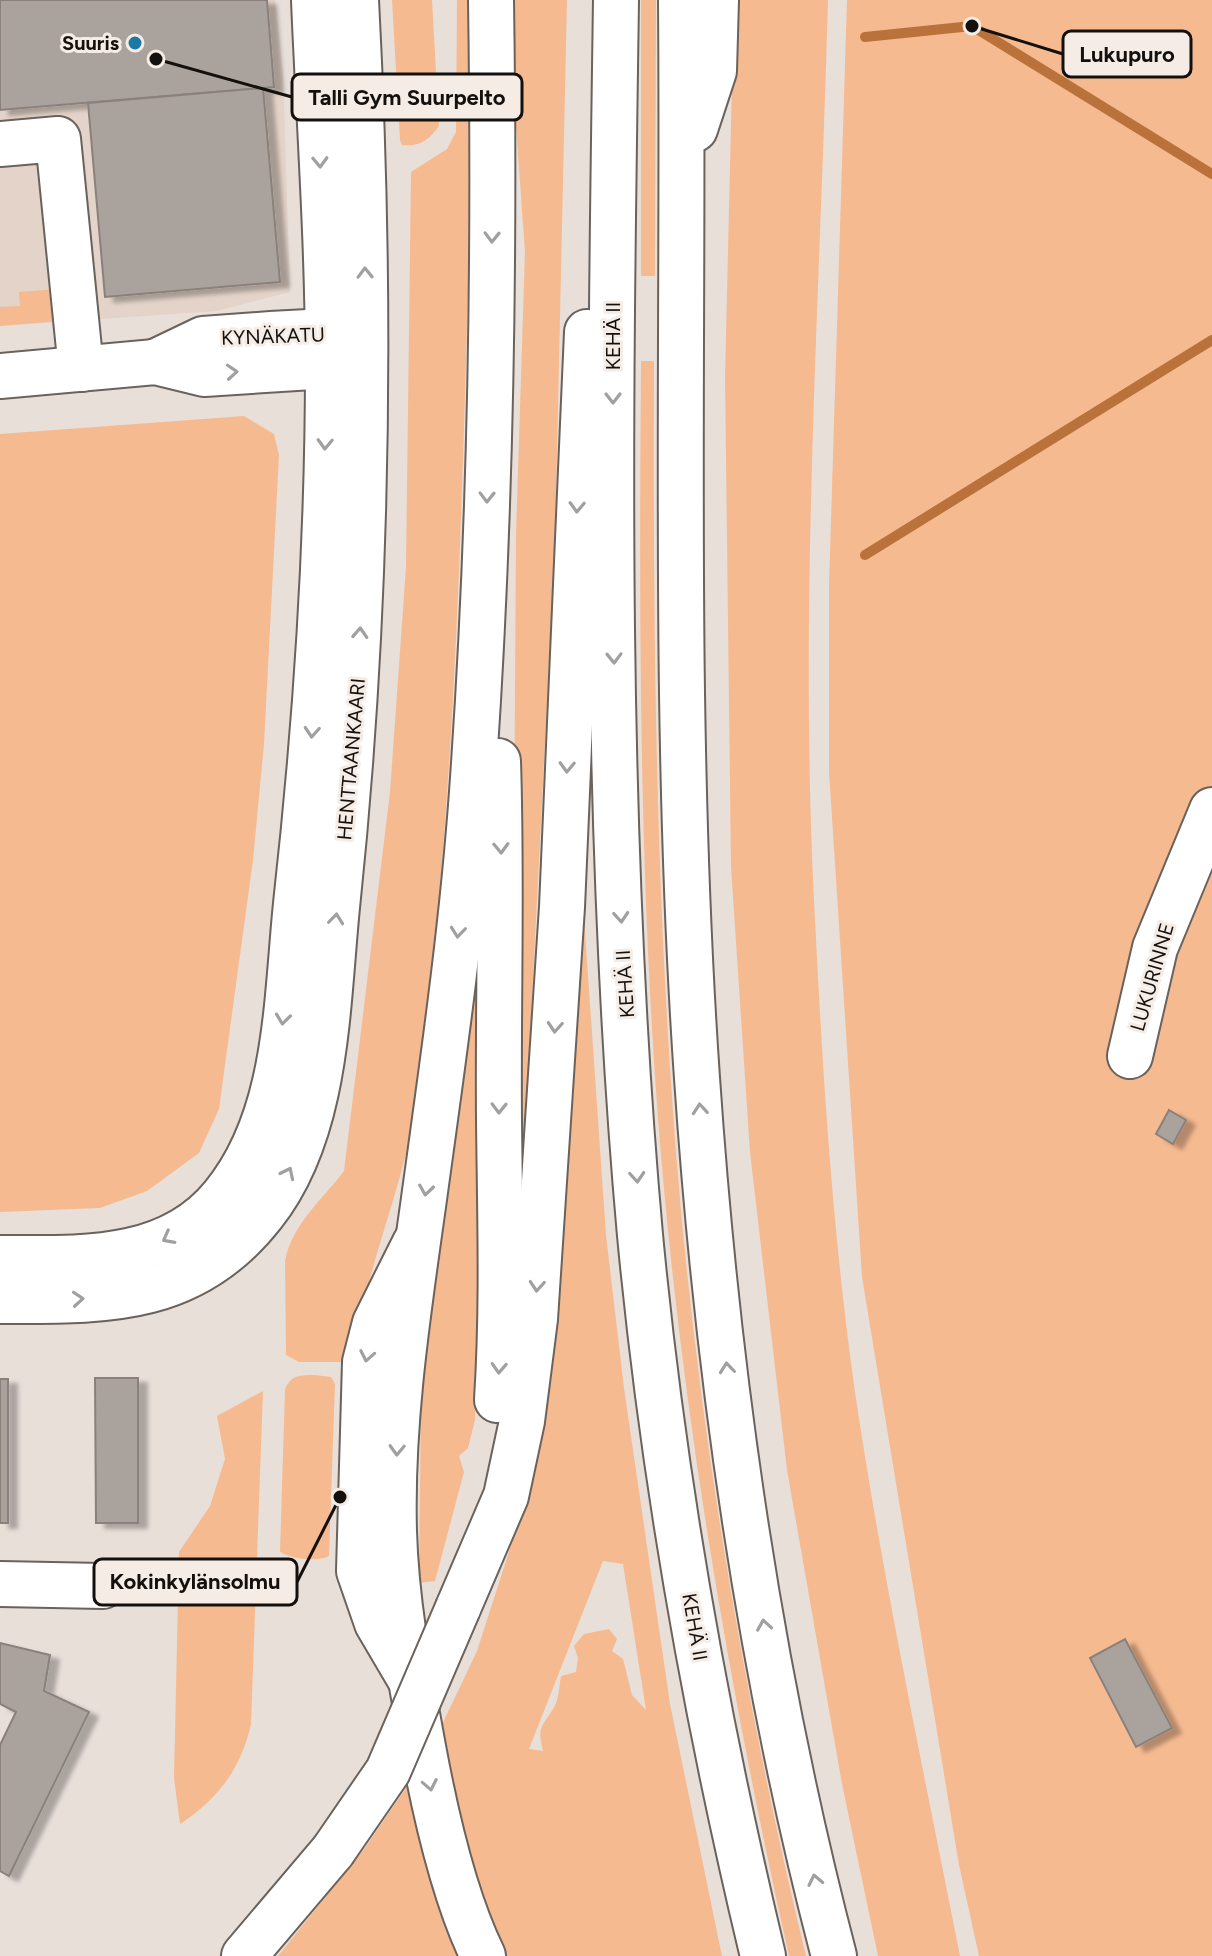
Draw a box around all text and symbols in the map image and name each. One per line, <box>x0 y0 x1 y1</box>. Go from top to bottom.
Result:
place label: Suuris <box>62 31 119 55</box>
callout: Lukupuro <box>1063 31 1191 77</box>
marker: Suuris <box>126 34 144 52</box>
text: Lukupuro <box>1079 41 1175 68</box>
callout: Talli Gym Suurpelto <box>292 74 522 120</box>
text: Talli Gym Suurpelto <box>308 84 506 111</box>
one-way arrow <box>312 156 329 169</box>
one-way arrow <box>483 231 501 244</box>
one-way arrow <box>357 266 374 279</box>
street label: KEHÄ II <box>601 302 625 370</box>
street label: KYNÄKATU <box>221 322 325 350</box>
one-way arrow <box>226 364 239 381</box>
one-way arrow <box>604 392 622 405</box>
one-way arrow <box>317 438 334 451</box>
one-way arrow <box>478 491 496 504</box>
one-way arrow <box>569 501 586 514</box>
one-way arrow <box>351 626 368 639</box>
one-way arrow <box>605 652 623 665</box>
street label: HENTTAANKAARI <box>332 677 370 841</box>
one-way arrow <box>304 726 321 739</box>
one-way arrow <box>559 761 576 774</box>
one-way arrow <box>493 842 510 855</box>
one-way arrow <box>612 912 629 924</box>
one-way arrow <box>327 913 344 926</box>
street label: LUKURINNE <box>1125 920 1179 1034</box>
one-way arrow <box>450 926 467 939</box>
street label: KEHÄ II <box>611 949 639 1019</box>
one-way arrow <box>275 1012 292 1025</box>
one-way arrow <box>547 1020 564 1033</box>
one-way arrow <box>490 1102 508 1115</box>
one-way arrow <box>692 1103 709 1116</box>
one-way arrow <box>278 1167 293 1182</box>
one-way arrow <box>628 1171 645 1184</box>
one-way arrow <box>417 1184 434 1197</box>
one-way arrow <box>162 1228 177 1243</box>
one-way arrow <box>529 1280 546 1293</box>
one-way arrow <box>72 1291 85 1308</box>
one-way arrow <box>360 1349 377 1363</box>
one-way arrow <box>718 1361 735 1374</box>
one-way arrow <box>491 1362 508 1375</box>
one-way arrow <box>389 1444 406 1457</box>
callout: Kokinkylänsolmu <box>94 1559 297 1605</box>
text: Kokinkylänsolmu <box>109 1568 281 1595</box>
street label: KEHÄ II <box>677 1591 713 1663</box>
one-way arrow <box>756 1619 773 1632</box>
one-way arrow <box>421 1779 438 1792</box>
one-way arrow <box>807 1874 824 1888</box>

